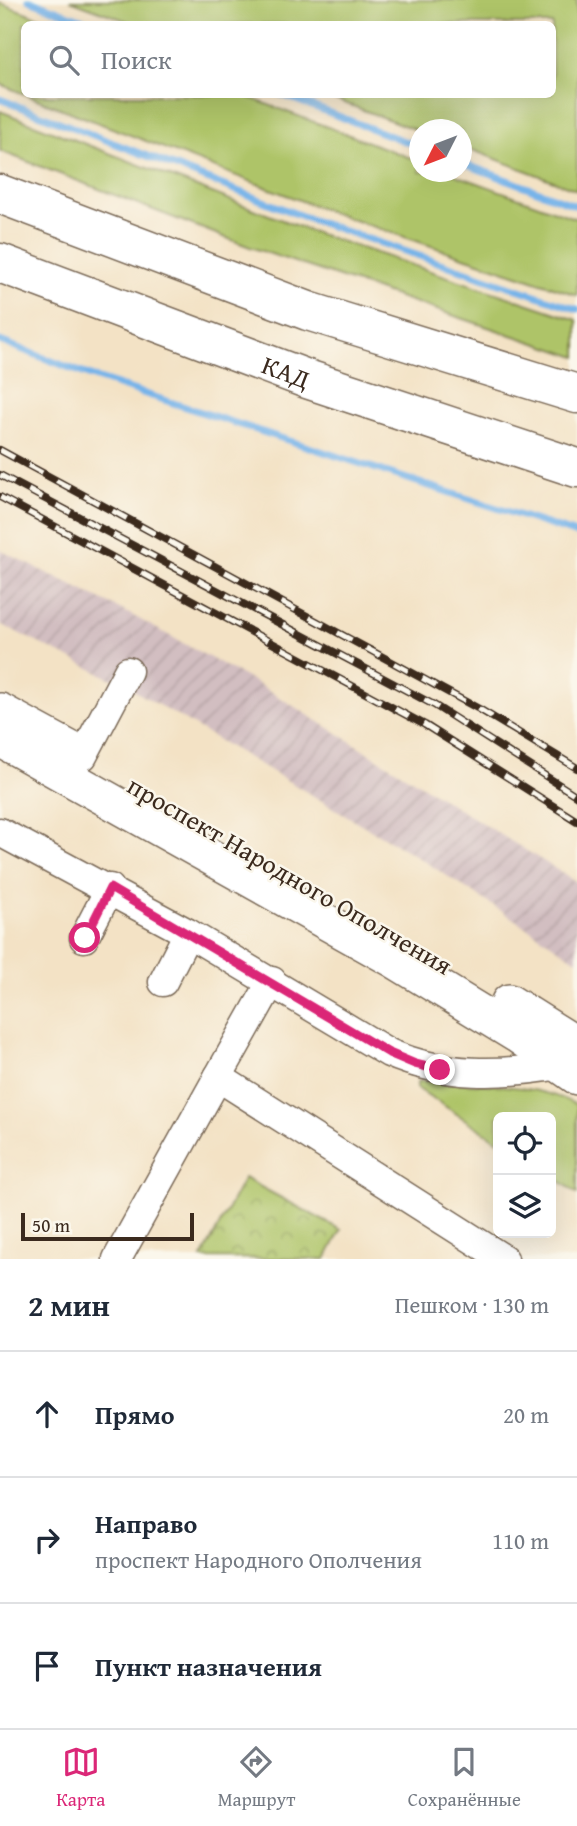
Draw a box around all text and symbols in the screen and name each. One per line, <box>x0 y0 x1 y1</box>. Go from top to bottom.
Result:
search box <box>21 21 556 98</box>
text: Поиск <box>101 40 172 79</box>
icon: search <box>45 41 83 79</box>
north arrow <box>409 119 472 182</box>
street label: КАД <box>257 344 316 398</box>
street label: проспект Народного Ополчения <box>120 766 460 984</box>
route start <box>69 922 100 953</box>
route end <box>424 1054 455 1085</box>
map controls <box>493 1112 556 1238</box>
button: locate <box>493 1112 556 1175</box>
button: layers <box>493 1175 556 1238</box>
scale bar <box>21 1210 194 1242</box>
text: 50 m <box>32 1211 70 1239</box>
text: 2 мин <box>28 1283 110 1327</box>
text: Пешком · 130 m <box>395 1288 549 1321</box>
icon: ahead <box>28 1395 66 1433</box>
text: Прямо <box>95 1395 175 1434</box>
text: 20 m <box>503 1398 549 1431</box>
text: Направо <box>95 1504 197 1543</box>
icon: right <box>28 1521 66 1559</box>
text: 110 m <box>492 1524 549 1557</box>
text: проспект Народного Ополчения <box>95 1543 422 1576</box>
icon: arrive <box>28 1647 66 1685</box>
text: Пункт назначения <box>95 1647 322 1686</box>
tab: Карта <box>56 1743 105 1813</box>
tab: Маршрут <box>218 1743 295 1813</box>
tab: Сохранённые <box>408 1743 521 1813</box>

